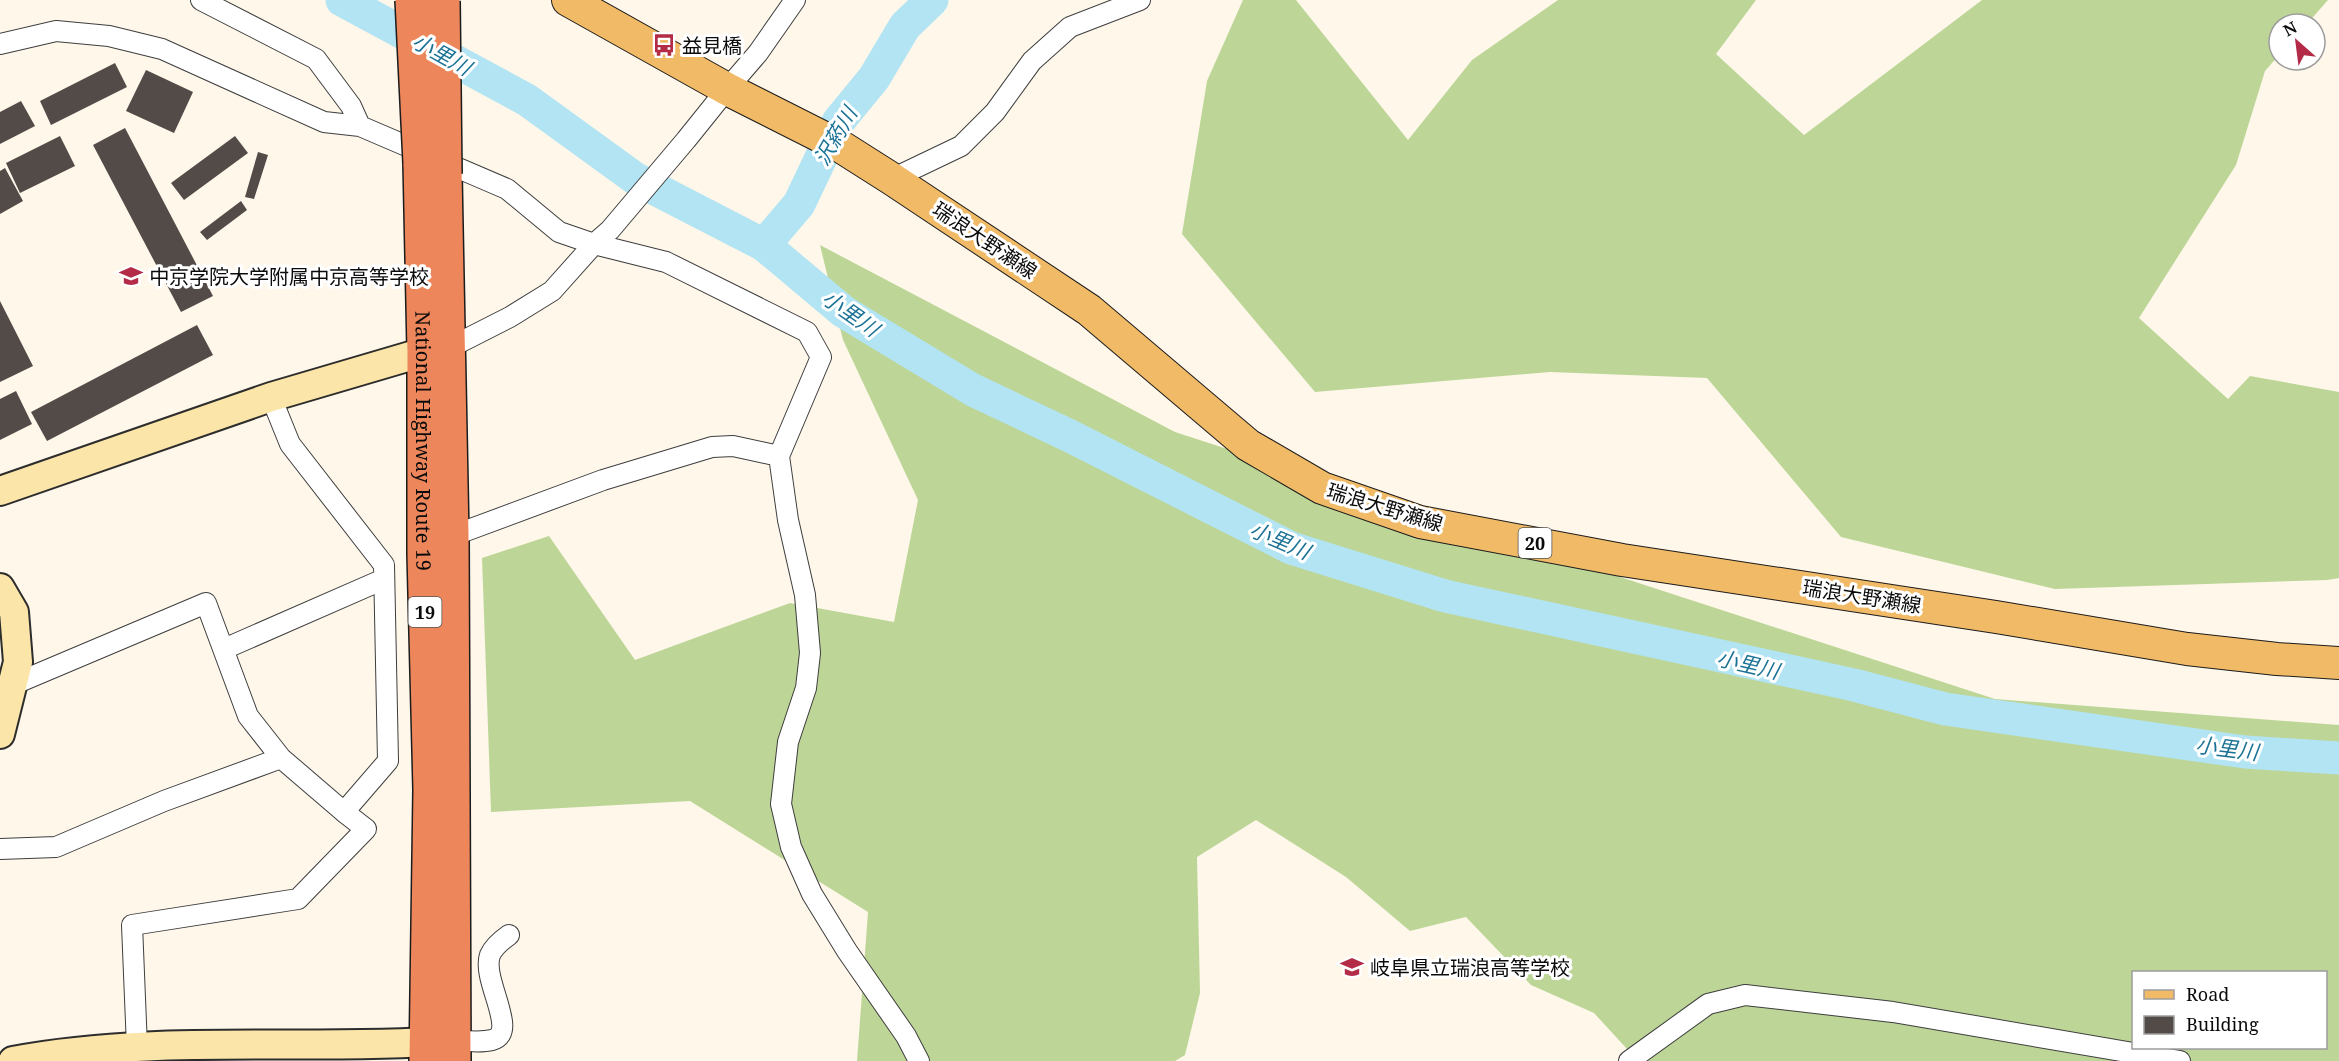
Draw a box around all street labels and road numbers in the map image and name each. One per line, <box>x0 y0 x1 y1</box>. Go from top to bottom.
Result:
street label: 瑞浪大野瀬線 <box>928 195 1042 285</box>
street label: National Highway Route 19 <box>410 311 438 571</box>
street label: 瑞浪大野瀬線 <box>1324 477 1446 537</box>
road number: 20 <box>1518 528 1552 558</box>
street label: 瑞浪大野瀬線 <box>1801 573 1923 619</box>
road number: 19 <box>408 597 442 627</box>

